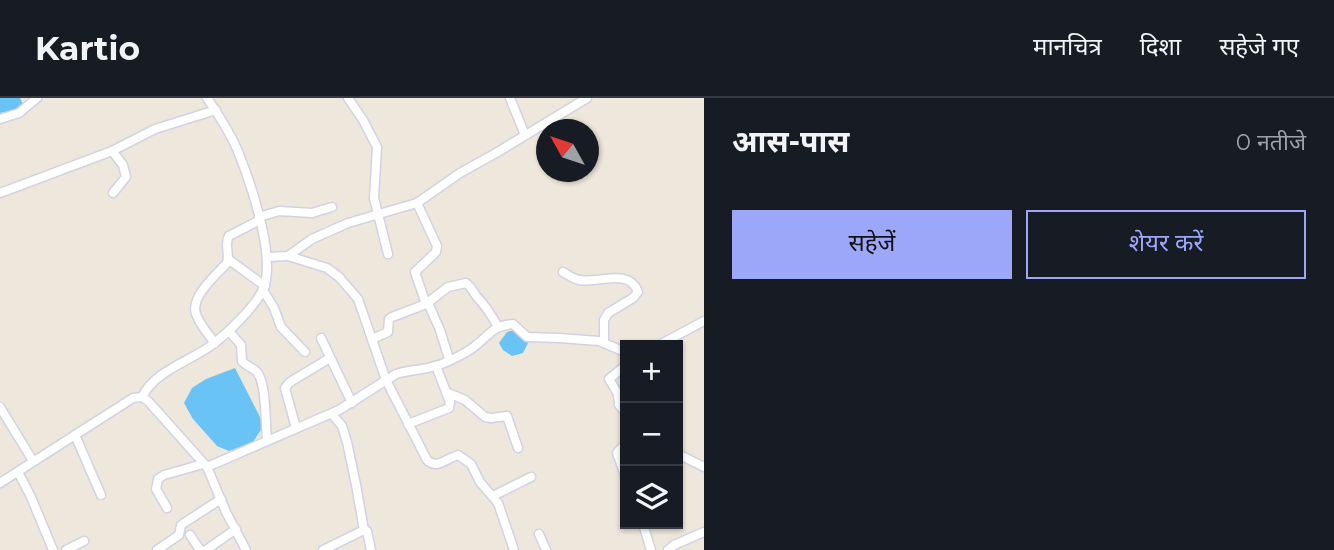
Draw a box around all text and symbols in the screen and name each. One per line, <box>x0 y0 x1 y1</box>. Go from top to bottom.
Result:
text: Kartio <box>35 28 140 68</box>
text: मानचित्र <box>1033 32 1102 61</box>
text: दिशा <box>1140 32 1181 61</box>
text: सहेजे गए <box>1219 32 1299 61</box>
north arrow <box>536 119 599 182</box>
text: आस-पास <box>732 123 850 160</box>
text: 0 नतीजे <box>1236 128 1306 156</box>
button: सहेजें <box>732 210 1012 279</box>
button: शेयर करें <box>1026 210 1306 279</box>
map controls <box>620 340 683 529</box>
button: + <box>620 340 683 403</box>
button: − <box>620 403 683 466</box>
button: layers <box>620 466 683 529</box>

